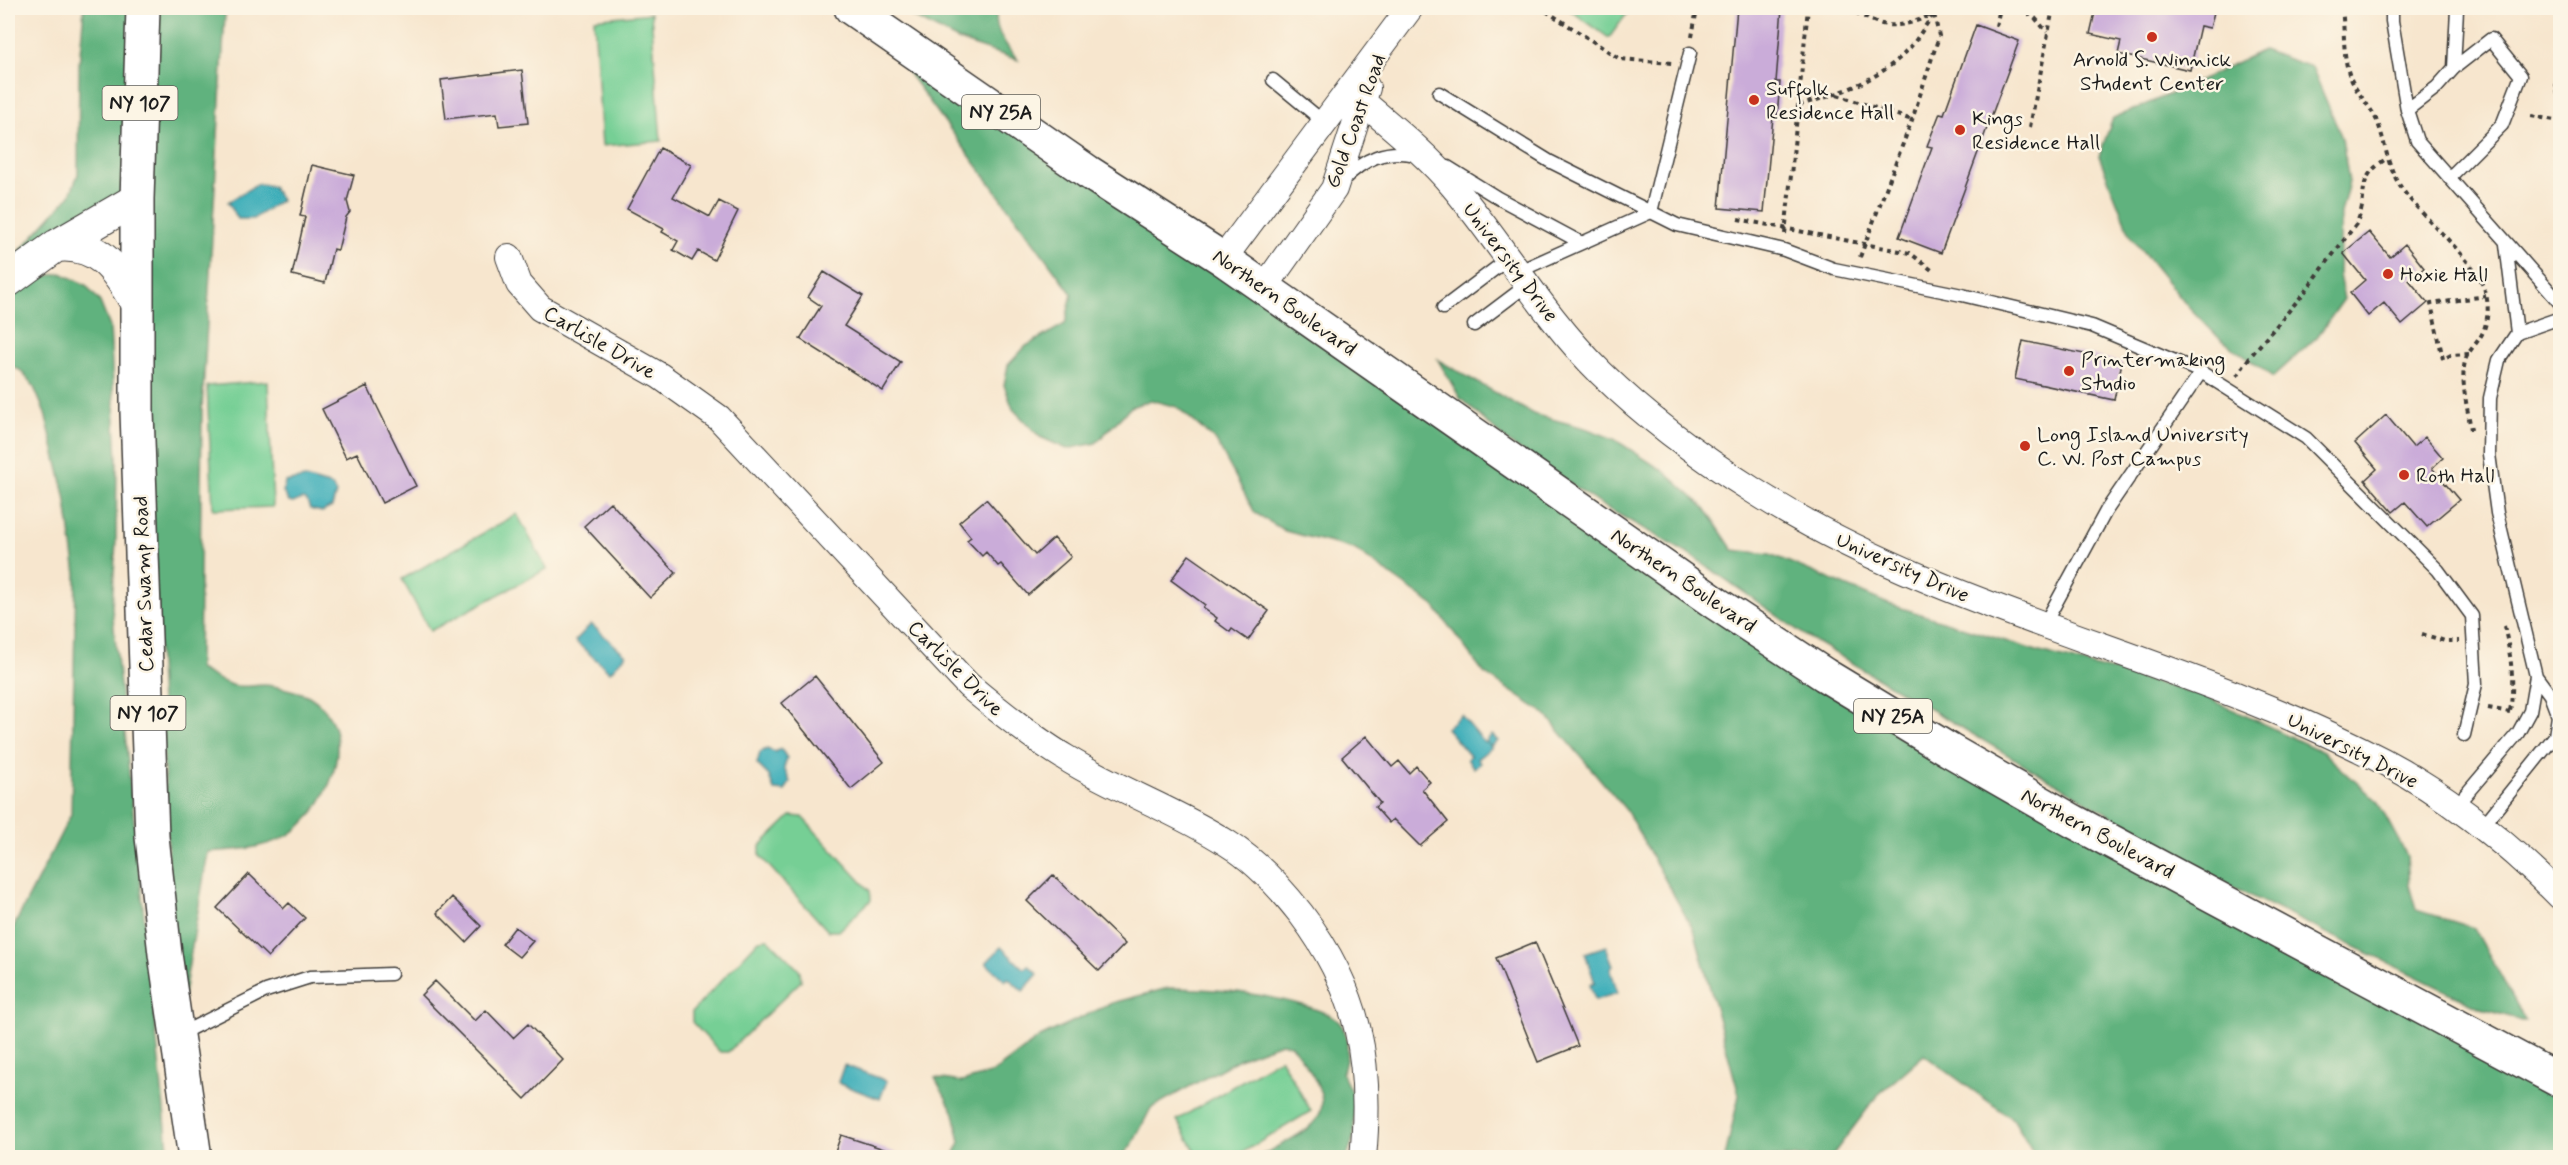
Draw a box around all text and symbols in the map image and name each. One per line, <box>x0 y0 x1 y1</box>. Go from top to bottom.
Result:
marker: Arnold S. Winnick Student Center <box>2145 30 2159 44</box>
place label: Arnold S. Winnick Student Center <box>2073 46 2232 98</box>
street label: Gold Coast Road <box>1319 50 1393 192</box>
place label: Suffolk Residence Hall <box>1766 75 1894 127</box>
road number: NY 107 <box>102 86 178 120</box>
marker: Suffolk Residence Hall <box>1747 93 1761 107</box>
road number: NY 25A <box>962 95 1040 129</box>
place label: Kings Residence Hall <box>1972 105 2100 157</box>
marker: Kings Residence Hall <box>1953 123 1967 137</box>
street label: University Drive <box>1456 197 1564 328</box>
street label: Northern Boulevard <box>1207 243 1362 363</box>
place label: Hoxie Hall <box>2400 261 2488 289</box>
marker: Hoxie Hall <box>2381 267 2395 281</box>
street label: Carlisle Drive <box>538 299 661 386</box>
place label: Printermaking Studio <box>2081 346 2225 398</box>
marker: Printermaking Studio <box>2062 364 2076 378</box>
place label: Long Island University C. W. Post Campus <box>2037 421 2249 473</box>
marker: Long Island University C. W. Post Campus <box>2018 439 2032 453</box>
place label: Roth Hall <box>2416 462 2494 490</box>
marker: Roth Hall <box>2397 468 2411 482</box>
street label: Cedar Swamp Road <box>127 495 161 673</box>
street label: Northern Boulevard <box>1605 522 1762 640</box>
street label: University Drive <box>1832 526 1974 610</box>
street label: Carlisle Drive <box>901 614 1010 723</box>
road number: NY 107 <box>110 696 186 730</box>
road number: NY 25A <box>1854 699 1932 733</box>
street label: University Drive <box>2282 706 2423 796</box>
street label: Northern Boulevard <box>2016 782 2179 886</box>

